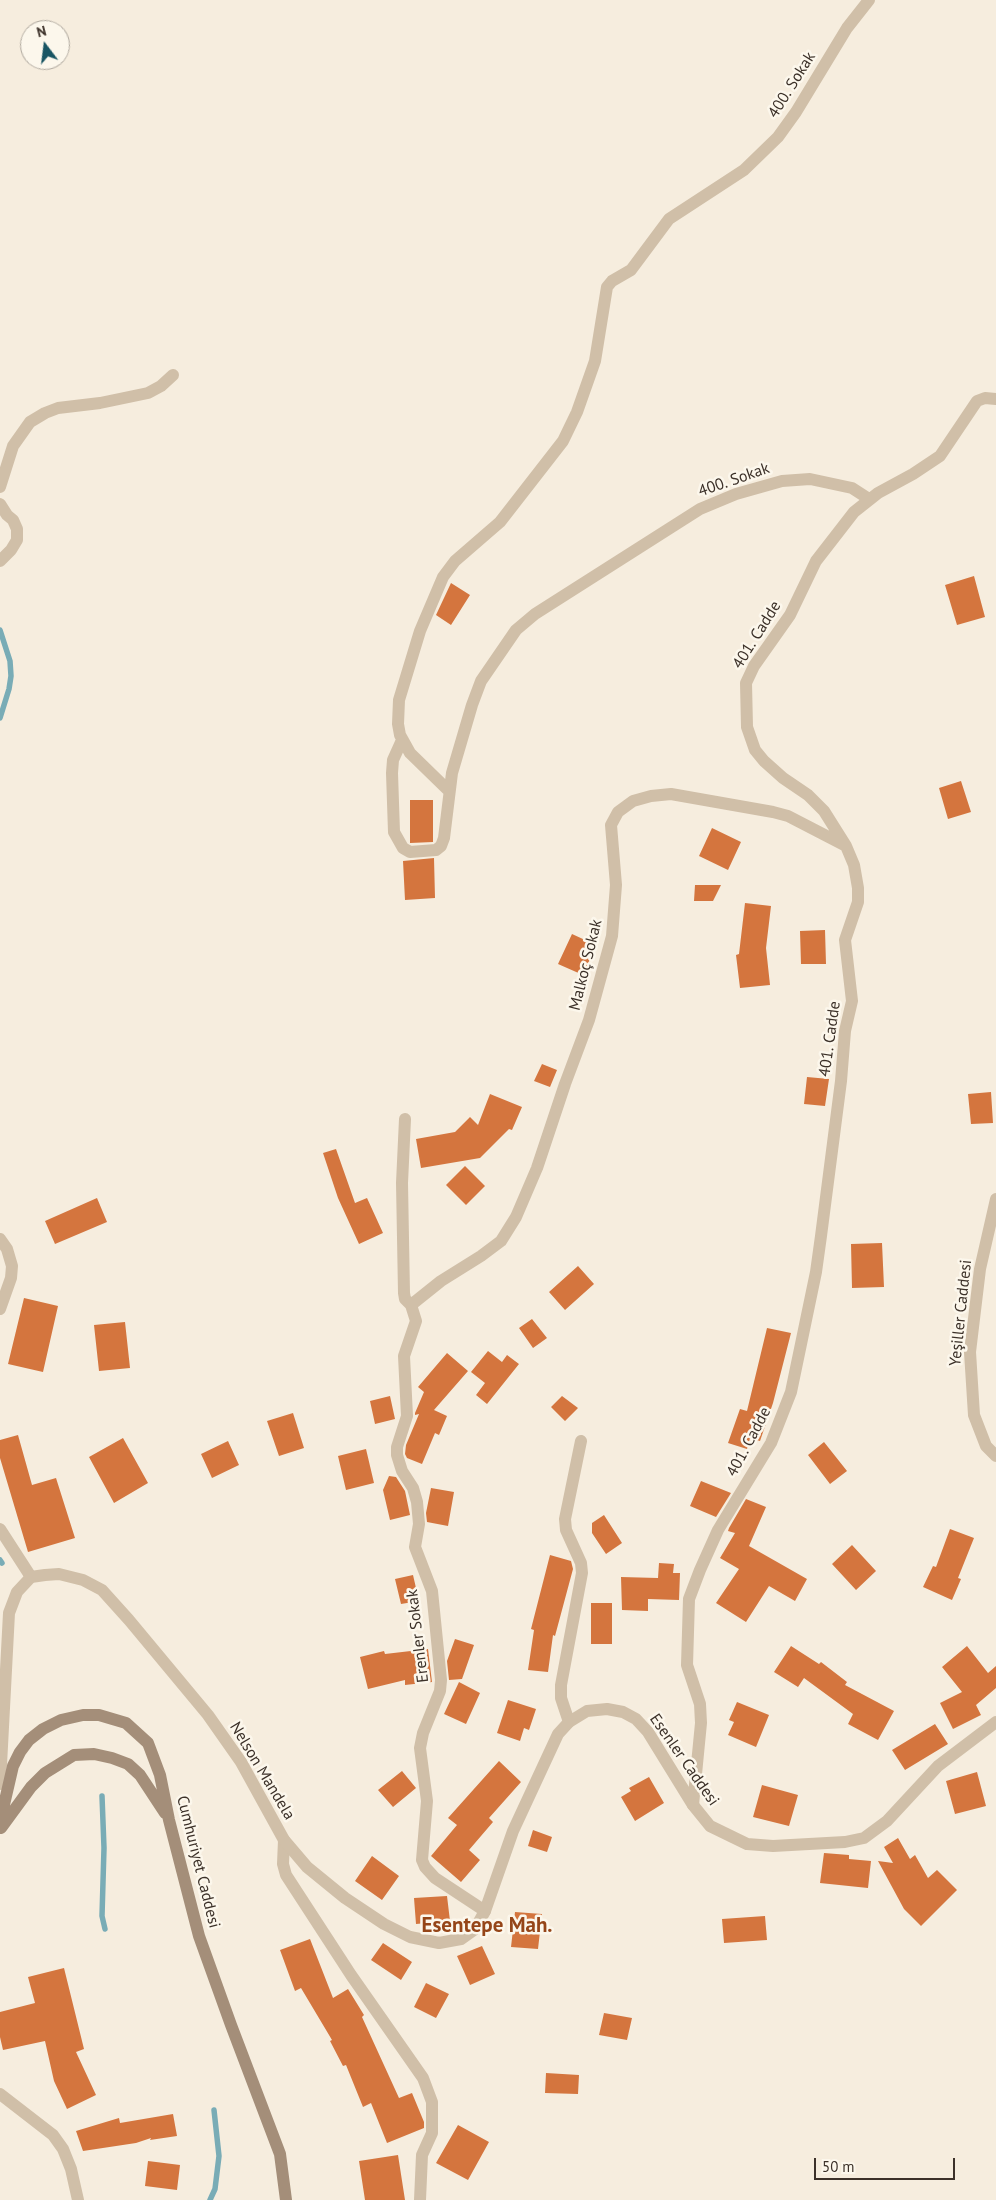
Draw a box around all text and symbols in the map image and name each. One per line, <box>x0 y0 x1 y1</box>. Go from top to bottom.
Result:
north arrow <box>20 20 70 70</box>
text: N <box>35 22 48 41</box>
street label: 400. Sokak <box>764 48 820 122</box>
street label: 400. Sokak <box>696 459 772 501</box>
street label: 401. Cadde <box>729 598 785 672</box>
street label: Malkoç Sokak <box>565 917 607 1013</box>
street label: 401. Cadde <box>815 1000 845 1078</box>
street label: Yeşiller Caddesi <box>946 1259 976 1367</box>
street label: 401. Cadde <box>723 1404 775 1480</box>
street label: Erenler Sokak <box>403 1588 433 1684</box>
street label: Esenler Caddesi <box>645 1710 723 1810</box>
street label: Nelson Mandela <box>225 1719 299 1823</box>
street label: Cumhuriyet Caddesi <box>172 1794 224 1930</box>
district label: Esentepe Mah. <box>422 1913 552 1939</box>
scale bar <box>816 2148 957 2180</box>
text: 50 m <box>822 2157 855 2176</box>

